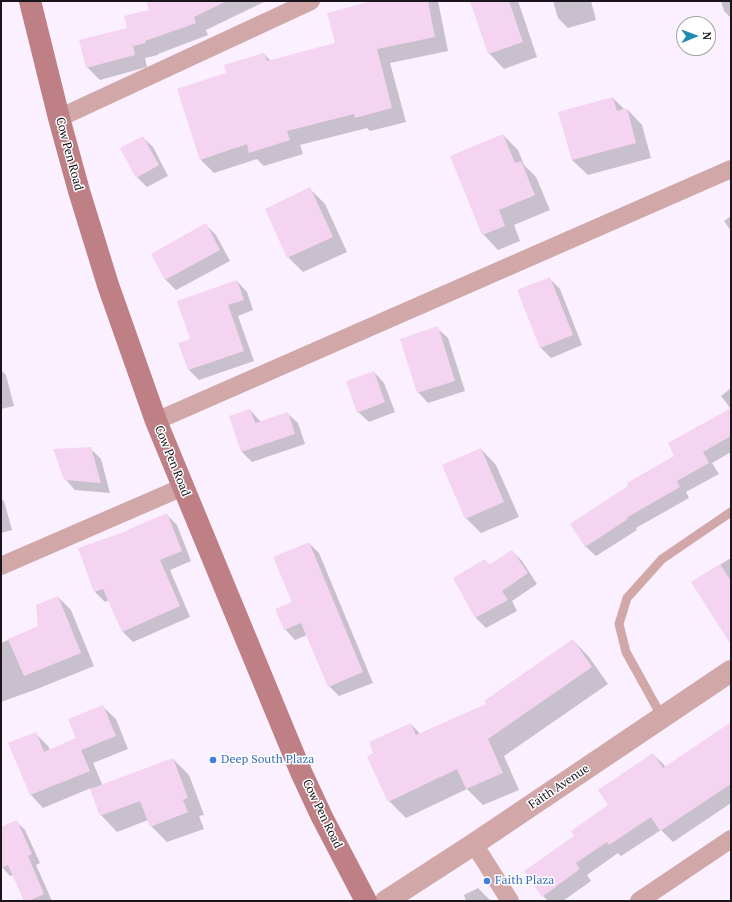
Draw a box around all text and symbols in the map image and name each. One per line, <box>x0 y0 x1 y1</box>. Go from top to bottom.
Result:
north arrow <box>676 16 716 56</box>
text: N <box>700 32 714 40</box>
street label: Cow Pen Road <box>52 116 86 192</box>
street label: Cow Pen Road <box>151 423 193 499</box>
place label: Deep South Plaza <box>221 753 314 767</box>
marker: Deep South Plaza <box>208 755 218 765</box>
street label: Faith Avenue <box>526 761 592 813</box>
street label: Cow Pen Road <box>299 777 345 851</box>
place label: Faith Plaza <box>495 874 554 888</box>
marker: Faith Plaza <box>482 876 492 886</box>

